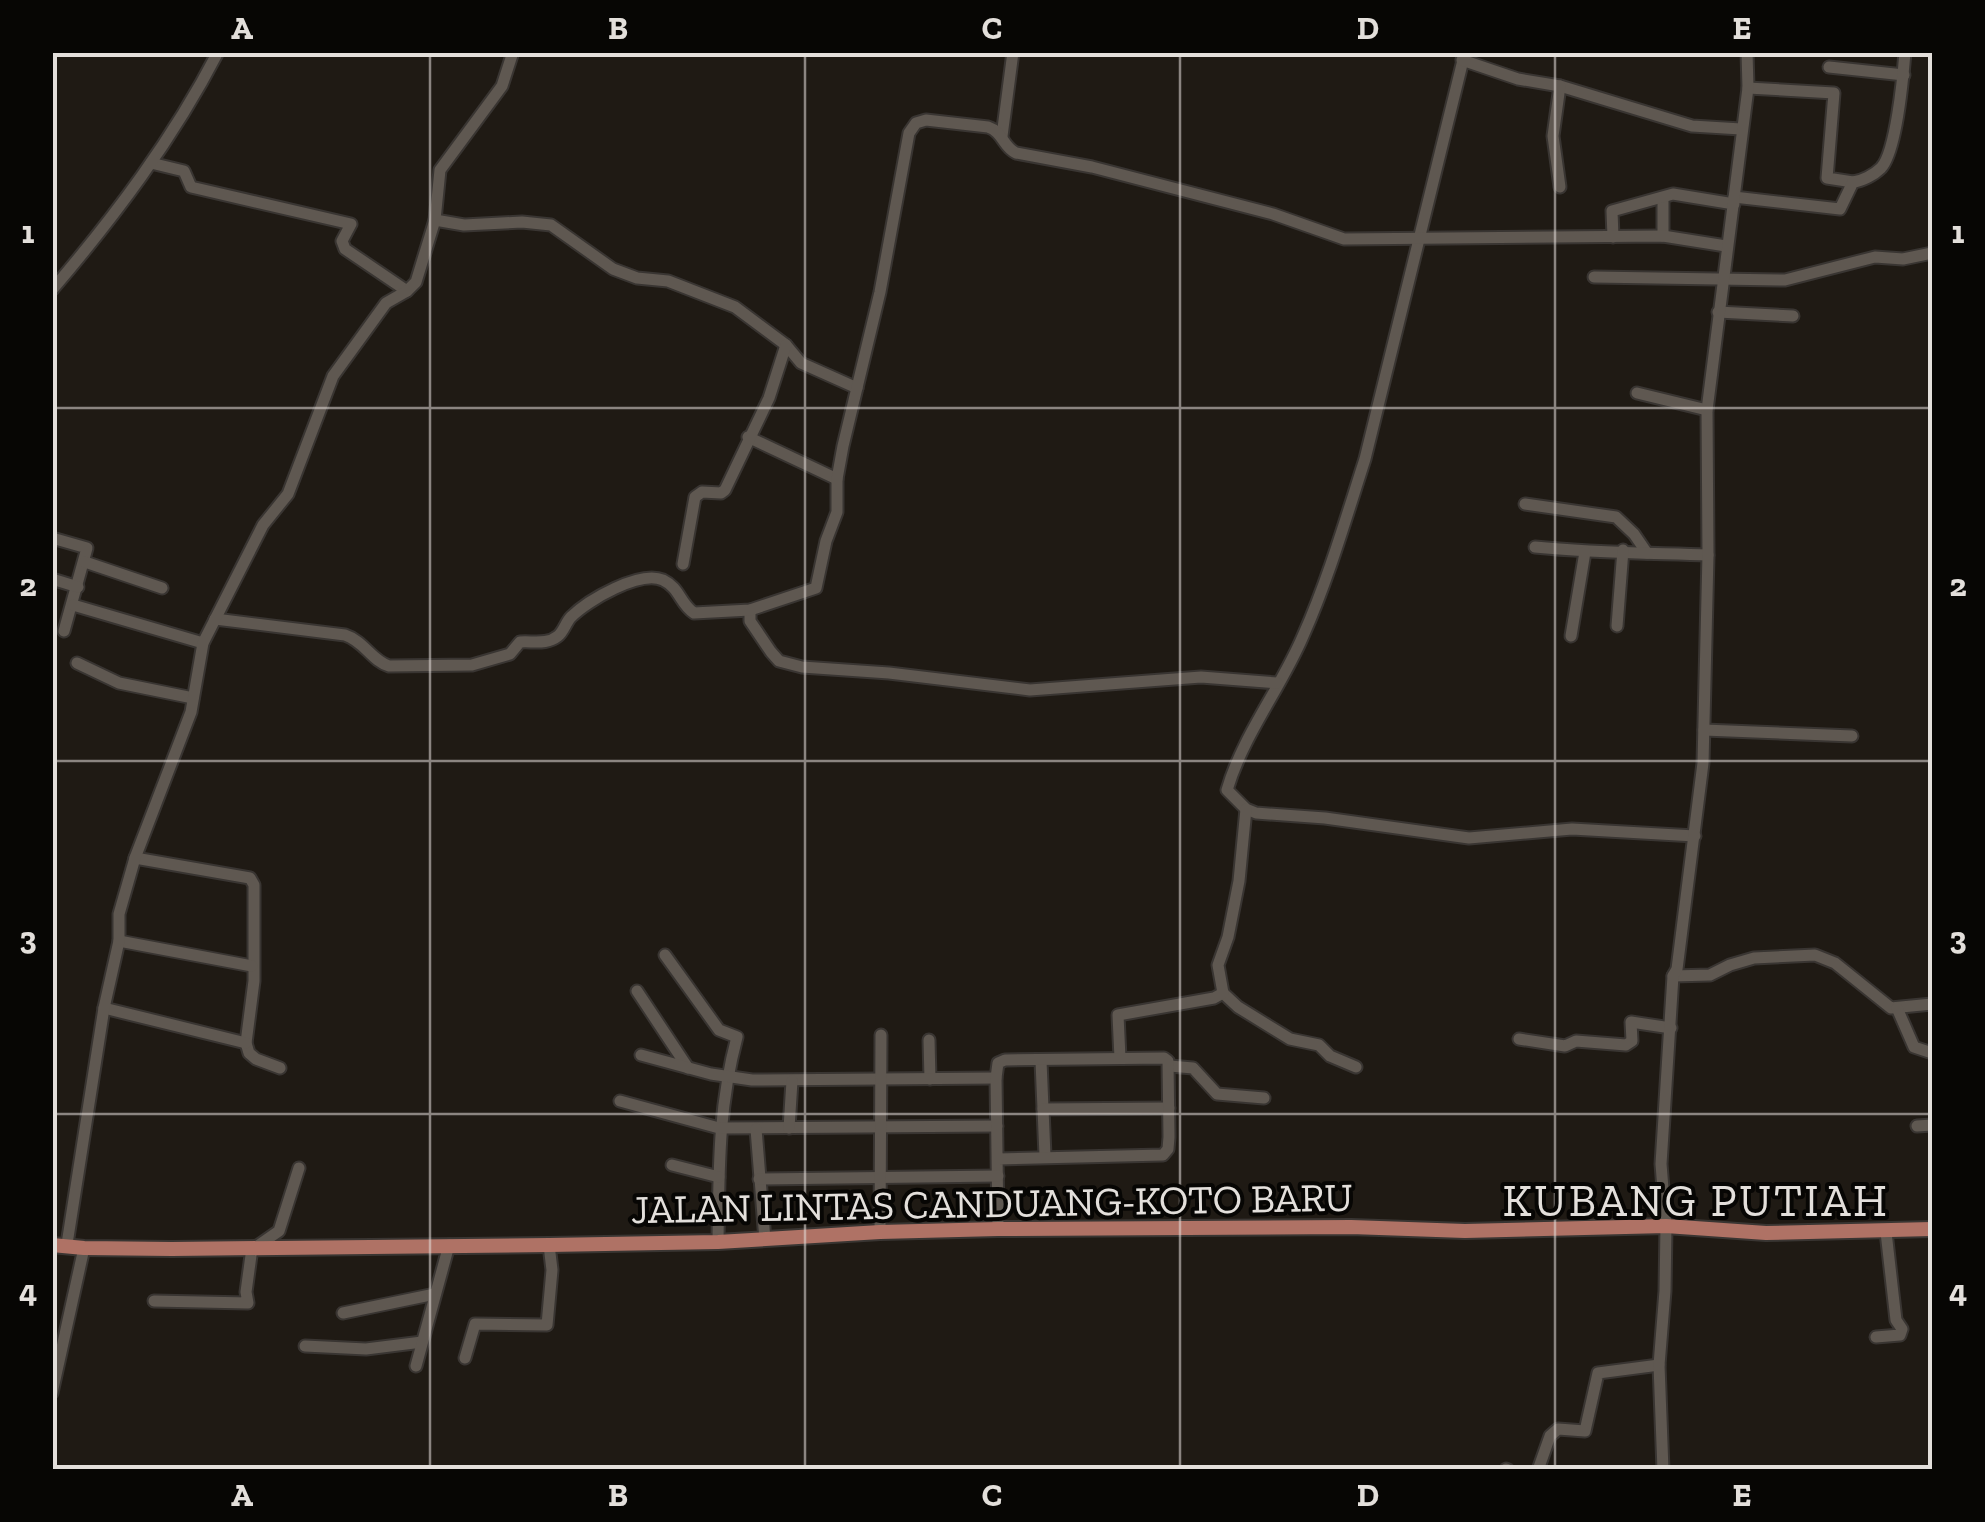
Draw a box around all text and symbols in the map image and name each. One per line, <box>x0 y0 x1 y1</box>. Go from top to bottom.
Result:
text: A <box>231 9 253 47</box>
text: B <box>608 9 628 47</box>
text: C <box>982 9 1002 47</box>
text: D <box>1357 9 1379 47</box>
text: E <box>1733 9 1751 47</box>
text: 1 <box>22 213 35 251</box>
text: 1 <box>1952 213 1965 251</box>
text: 2 <box>19 566 37 604</box>
text: 2 <box>1949 566 1967 604</box>
text: 3 <box>19 919 37 957</box>
text: 3 <box>1949 919 1967 957</box>
street label: JALAN LINTAS CANDUANG-KOTO BARU <box>631 1173 1353 1233</box>
district label: KUBANG PUTIAH <box>1503 1174 1889 1228</box>
text: 4 <box>19 1272 37 1310</box>
text: 4 <box>1949 1272 1967 1310</box>
text: A <box>231 1476 253 1514</box>
text: B <box>608 1476 628 1514</box>
text: C <box>982 1476 1002 1514</box>
text: D <box>1357 1476 1379 1514</box>
text: E <box>1733 1476 1751 1514</box>

